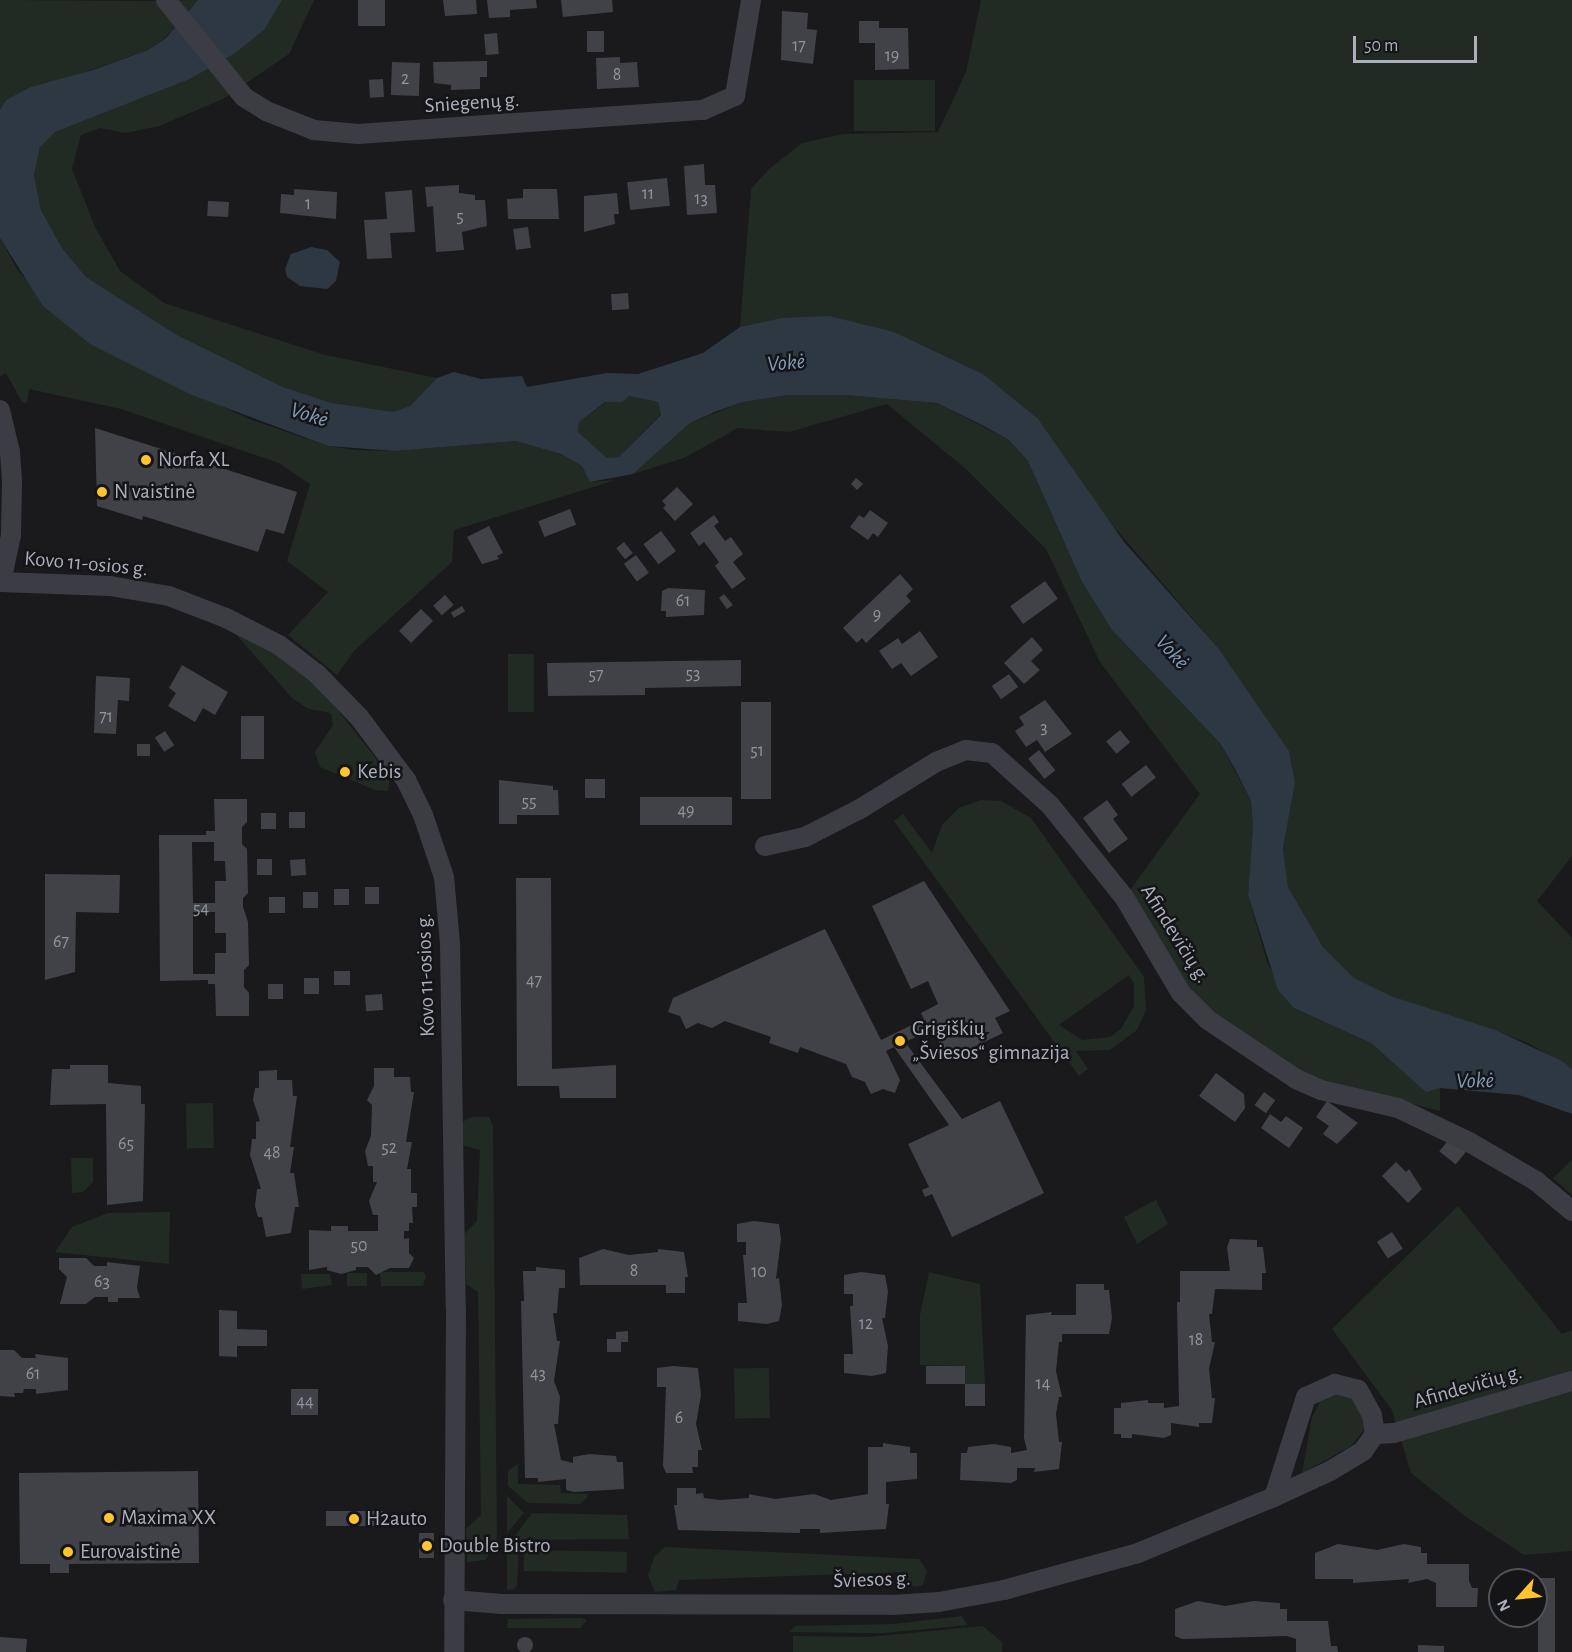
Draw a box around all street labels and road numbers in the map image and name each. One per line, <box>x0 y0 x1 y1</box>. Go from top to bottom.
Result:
street label: Sniegenų g. <box>424 87 520 119</box>
street label: Kovo 11-osios g. <box>23 546 149 582</box>
street label: Afindevičių g. <box>1135 880 1215 988</box>
street label: Kovo 11-osios g. <box>411 913 441 1037</box>
street label: Afindevičių g. <box>1411 1360 1525 1414</box>
street label: Šviesos g. <box>833 1566 911 1594</box>

